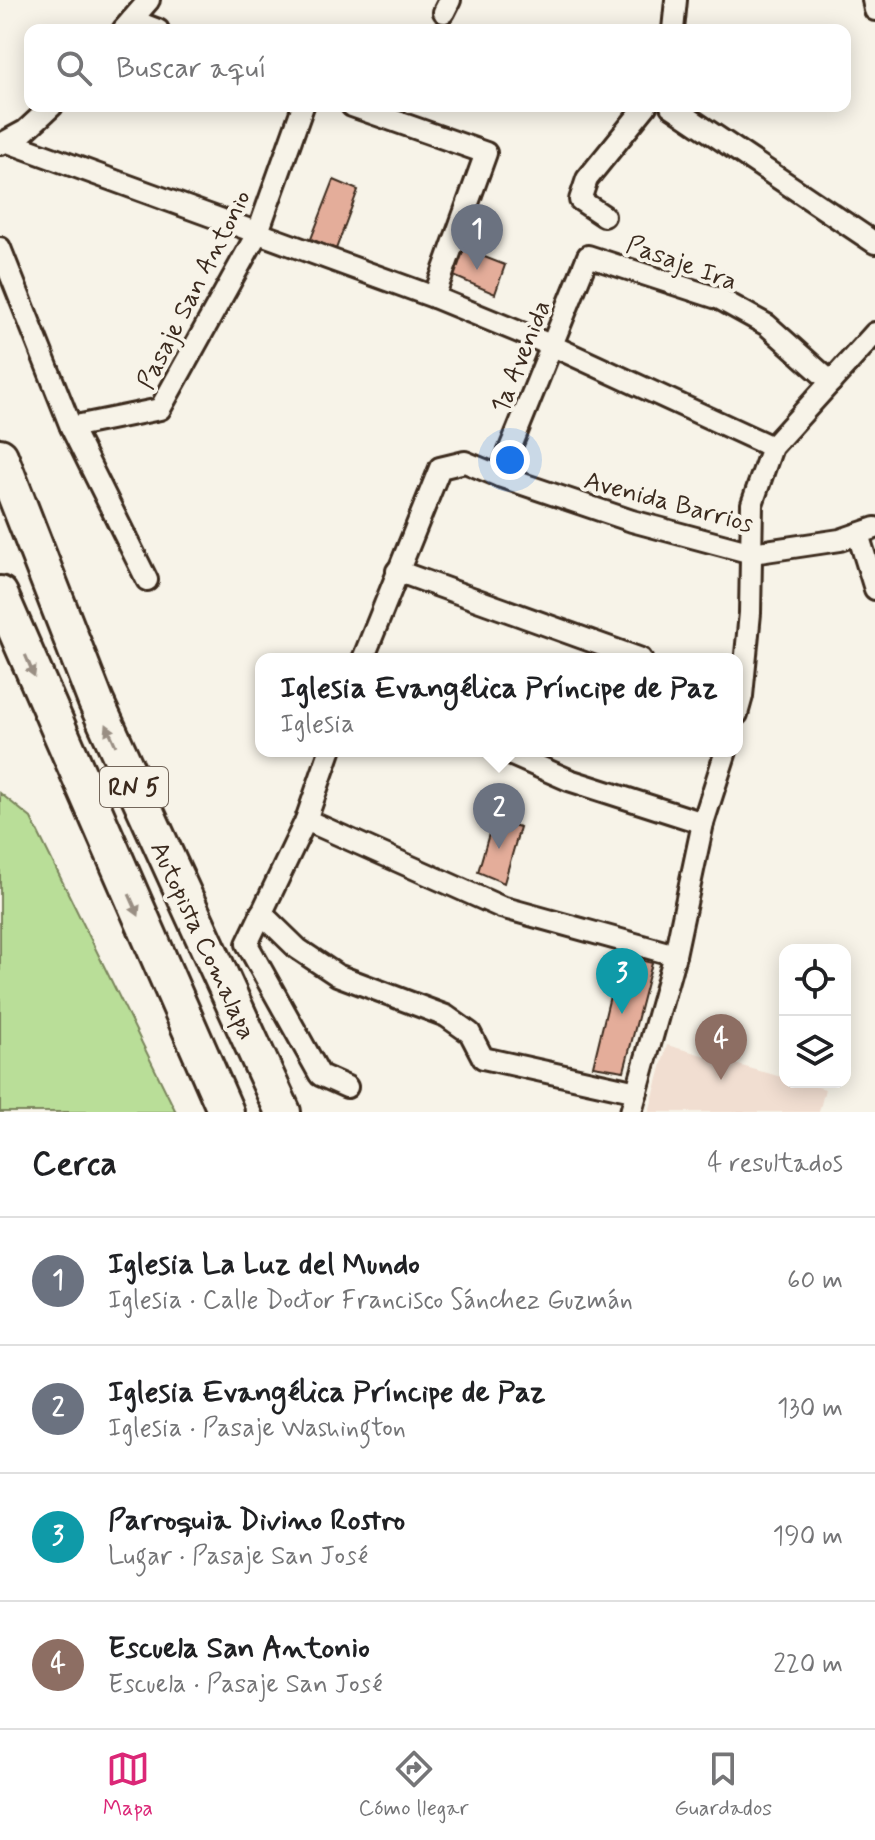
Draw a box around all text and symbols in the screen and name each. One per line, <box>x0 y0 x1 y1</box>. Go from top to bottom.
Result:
search box <box>24 24 851 112</box>
icon: search <box>52 46 96 90</box>
text: Buscar aquí <box>116 49 267 88</box>
street label: Pasaje San Antonio <box>130 184 260 395</box>
pin: 1 <box>451 204 503 270</box>
street label: Pasaje Ira <box>621 228 741 300</box>
street label: 1a Avenida <box>484 295 560 418</box>
your location <box>490 440 530 480</box>
street label: Avenida Barrios <box>580 464 757 542</box>
popup <box>255 653 743 757</box>
one-way arrow <box>24 654 37 678</box>
text: Iglesia Evangélica Príncipe de Paz <box>280 669 718 708</box>
text: Iglesia <box>280 708 355 742</box>
one-way arrow <box>104 723 118 747</box>
road number: RN 5 <box>100 767 168 807</box>
pin: 2 <box>473 783 525 849</box>
street label: Autopista Comalapa <box>141 836 263 1046</box>
one-way arrow <box>128 893 141 916</box>
map controls <box>779 944 851 1088</box>
button: locate <box>779 944 851 1016</box>
pin: 3 <box>596 948 648 1014</box>
pin: 4 <box>695 1014 747 1080</box>
button: layers <box>779 1016 851 1088</box>
text: Cerca <box>32 1142 117 1187</box>
text: 4 resultados <box>707 1147 843 1181</box>
text: Iglesia La Luz del Mundo <box>108 1245 420 1284</box>
text: 1 <box>52 1264 64 1298</box>
text: 60 m <box>787 1264 843 1298</box>
text: Iglesia · Calle Doctor Francisco Sánchez Guzmán <box>108 1284 633 1318</box>
text: Iglesia Evangélica Príncipe de Paz <box>108 1373 546 1412</box>
text: 2 <box>52 1392 64 1426</box>
text: 130 m <box>777 1392 843 1426</box>
text: Iglesia · Pasaje Washington <box>108 1412 406 1446</box>
text: Parroquia Divino Rostro <box>108 1501 405 1540</box>
text: 3 <box>52 1520 64 1554</box>
text: 190 m <box>773 1520 843 1554</box>
text: Lugar · Pasaje San José <box>108 1540 368 1574</box>
text: Escuela San Antonio <box>108 1629 370 1668</box>
text: 4 <box>50 1648 66 1682</box>
text: 220 m <box>773 1648 843 1682</box>
text: Escuela · Pasaje San José <box>108 1668 383 1702</box>
tab: Mapa <box>103 1747 153 1823</box>
tab: Cómo llegar <box>359 1747 469 1823</box>
tab: Guardados <box>674 1747 772 1823</box>

